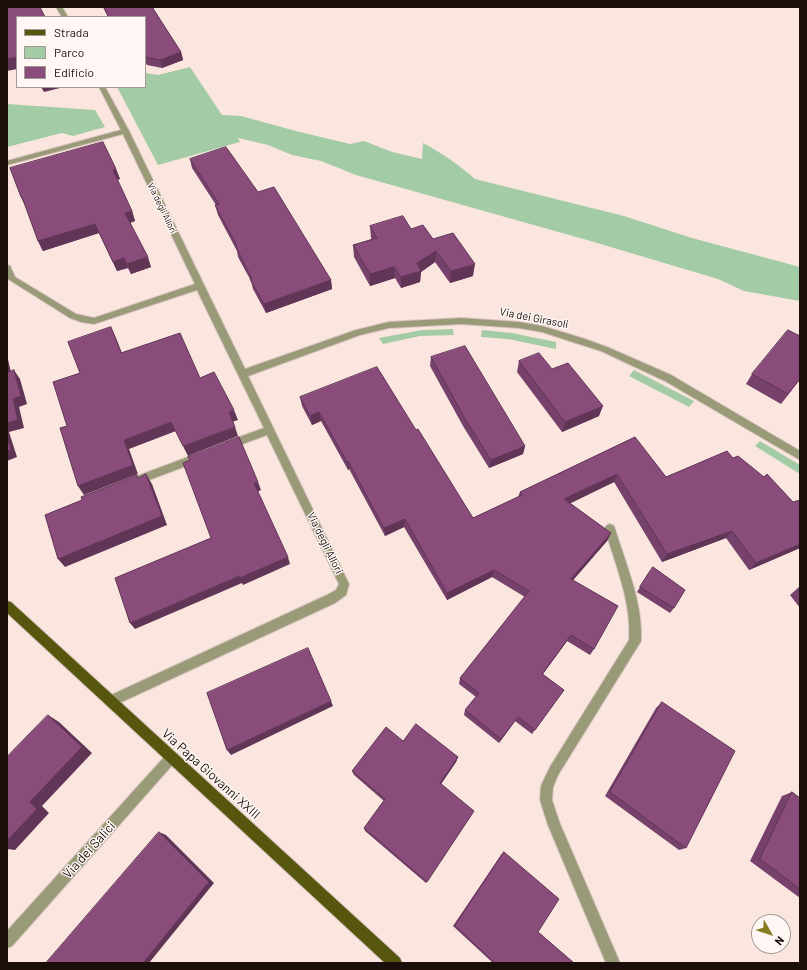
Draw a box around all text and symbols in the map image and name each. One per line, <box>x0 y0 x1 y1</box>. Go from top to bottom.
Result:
legend <box>16 16 146 88</box>
text: Strada <box>54 25 89 39</box>
text: Parco <box>54 45 84 59</box>
text: Edificio <box>54 65 94 79</box>
street label: Via degli Allori <box>145 181 179 235</box>
street label: Via dei Girasoli <box>499 305 569 331</box>
street label: Via degli Allori <box>304 510 346 576</box>
street label: Via Papa Giovanni XXIII <box>159 726 263 822</box>
street label: Via dei Salici <box>60 818 118 882</box>
north arrow <box>751 914 791 954</box>
text: N <box>773 934 787 948</box>

